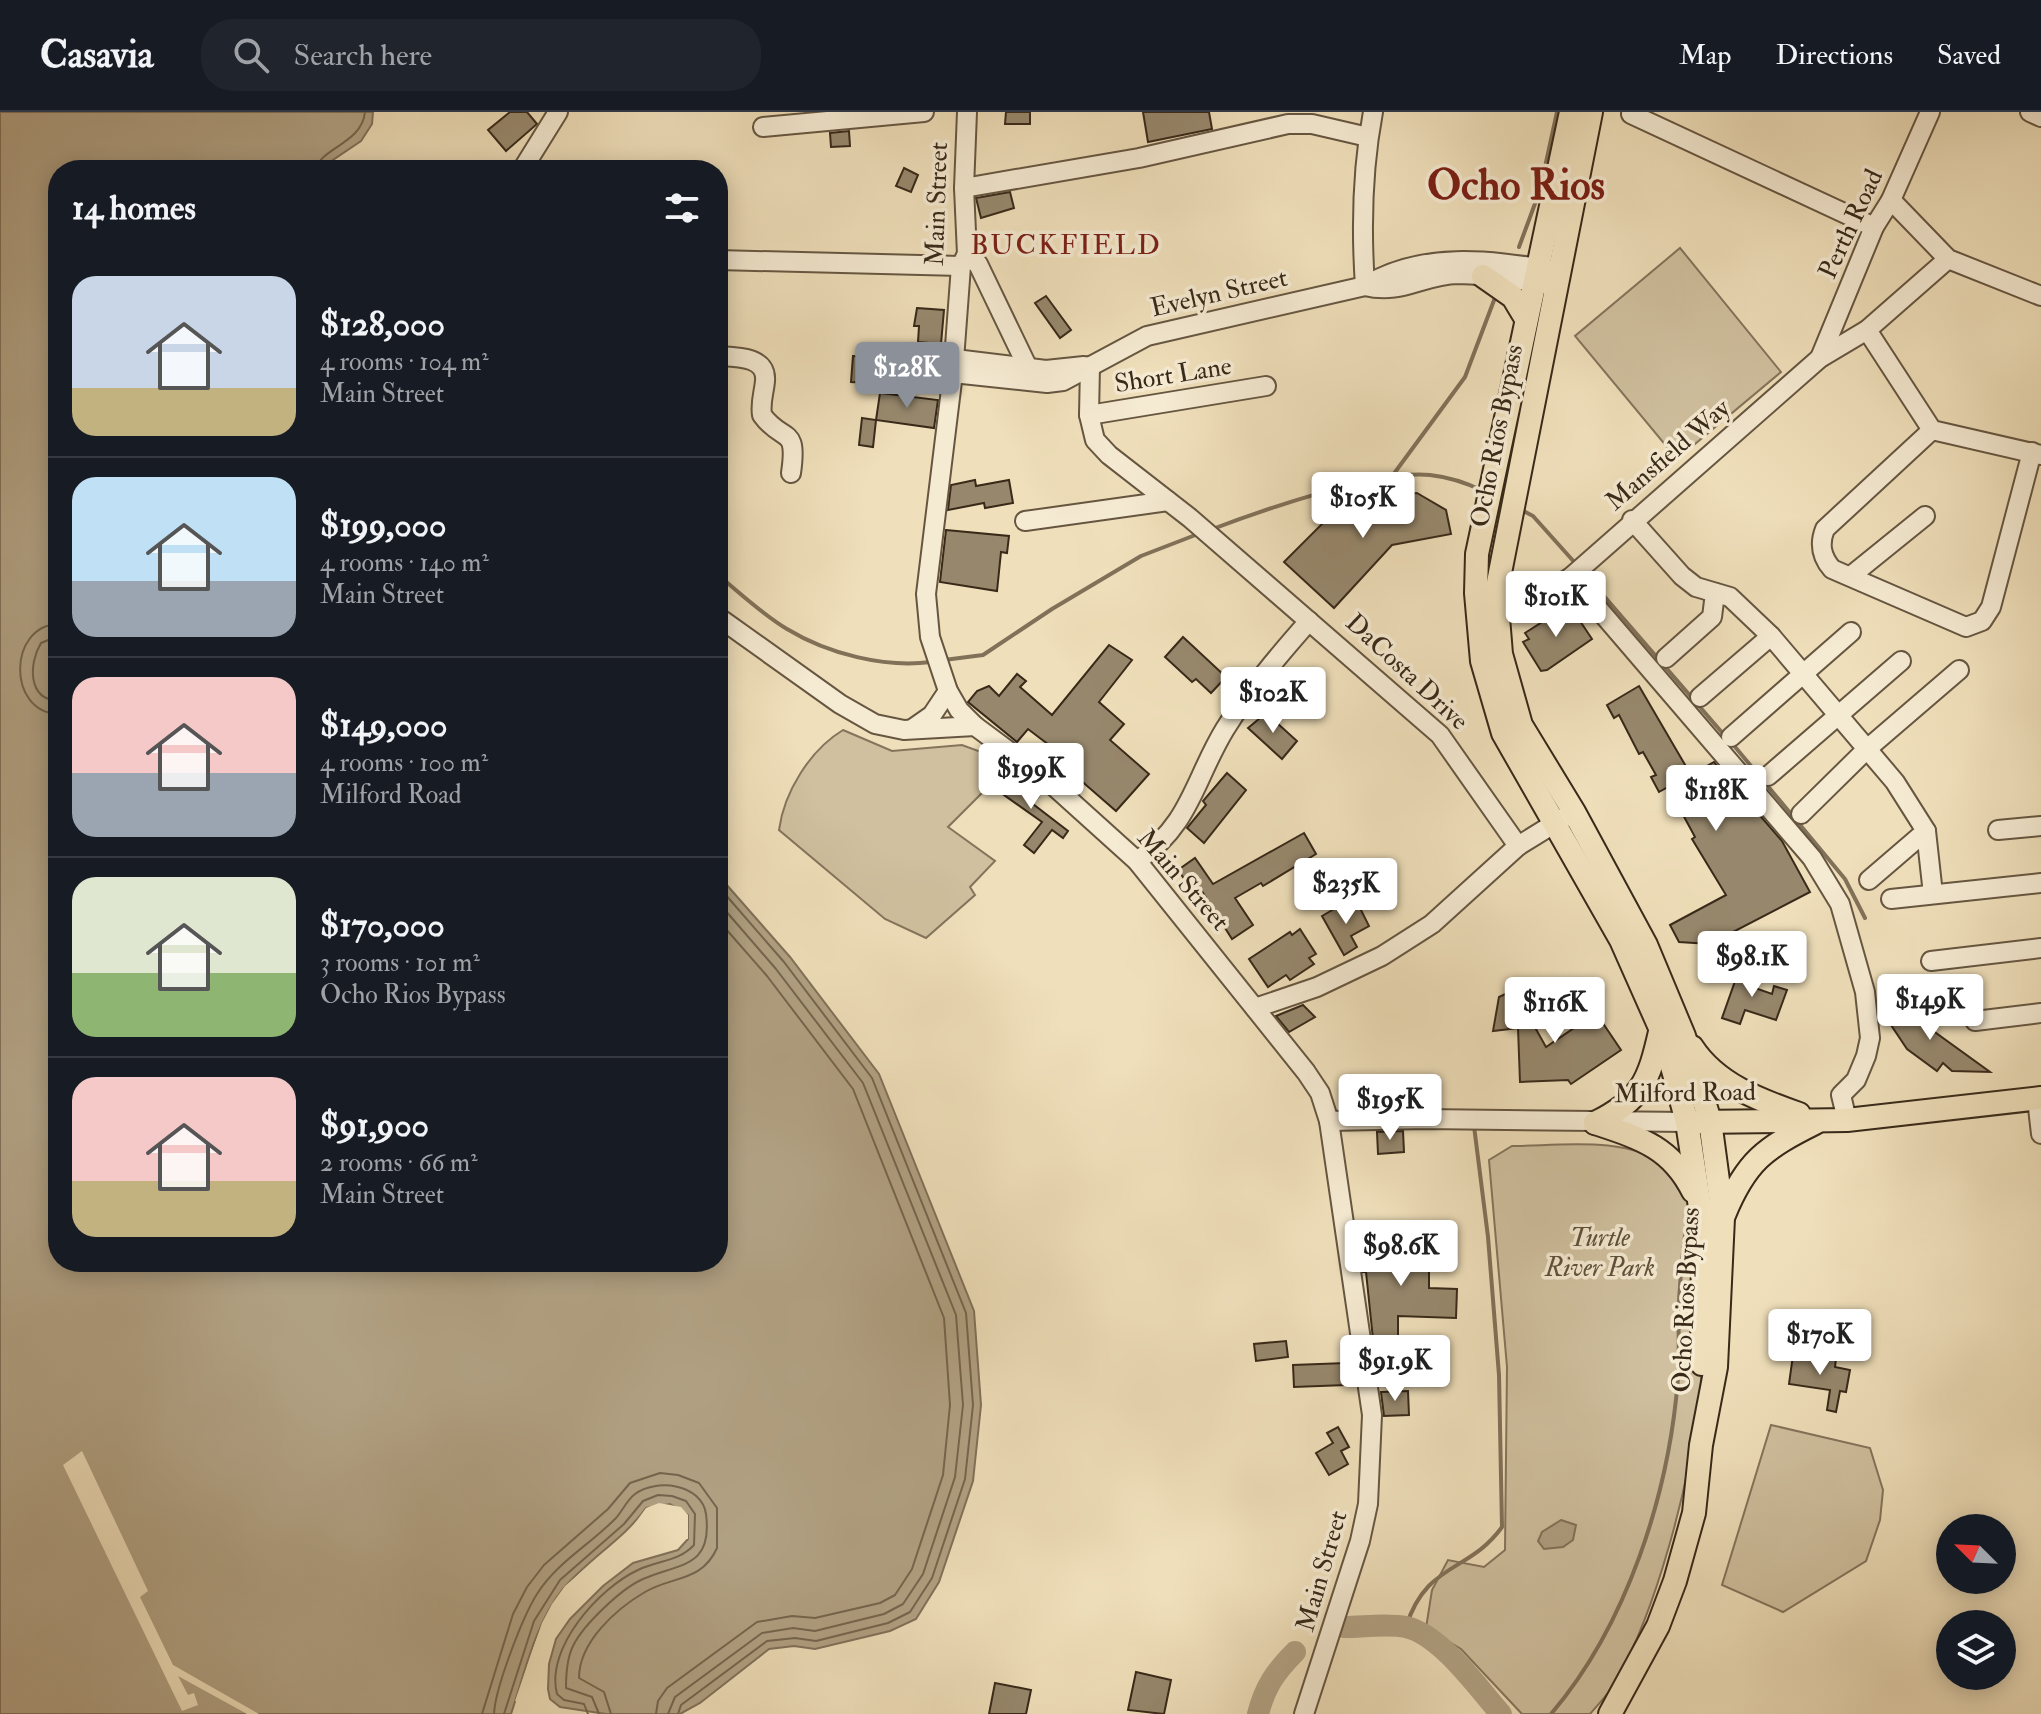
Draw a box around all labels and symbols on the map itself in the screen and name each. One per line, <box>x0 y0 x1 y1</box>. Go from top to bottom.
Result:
street label: Main Street <box>919 141 955 267</box>
district label: Ocho Rios <box>1427 160 1605 212</box>
street label: Perth Road <box>1812 164 1890 284</box>
district label: BUCKFIELD <box>970 228 1162 263</box>
street label: Evelyn Street <box>1147 262 1291 324</box>
pin: $128K <box>851 342 963 410</box>
street label: Ocho Rios Bypass <box>1464 342 1531 530</box>
street label: Short Lane <box>1112 350 1234 400</box>
street label: Mansfield Way <box>1599 392 1737 518</box>
pin: $105K <box>1307 472 1419 540</box>
pin: $101K <box>1500 571 1612 639</box>
street label: DaCosta Drive <box>1339 607 1475 737</box>
pin: $102K <box>1217 667 1329 735</box>
pin: $199K <box>975 743 1087 811</box>
pin: $118K <box>1660 765 1772 833</box>
street label: Main Street <box>1130 823 1236 937</box>
pin: $235K <box>1290 858 1402 926</box>
pin: $98.1K <box>1687 931 1817 999</box>
pin: $149K <box>1874 974 1986 1042</box>
pin: $116K <box>1499 977 1611 1045</box>
pin: $195K <box>1334 1074 1446 1142</box>
street label: Milford Road <box>1614 1076 1756 1110</box>
street label: Ocho Rios Bypass <box>1665 1206 1708 1394</box>
pin: $98.6K <box>1336 1220 1466 1288</box>
park label: Turtle River Park <box>1544 1222 1655 1284</box>
pin: $170K <box>1764 1309 1876 1377</box>
pin: $91.9K <box>1330 1335 1460 1403</box>
street label: Main Street <box>1290 1507 1354 1635</box>
north arrow <box>1936 1514 2016 1594</box>

